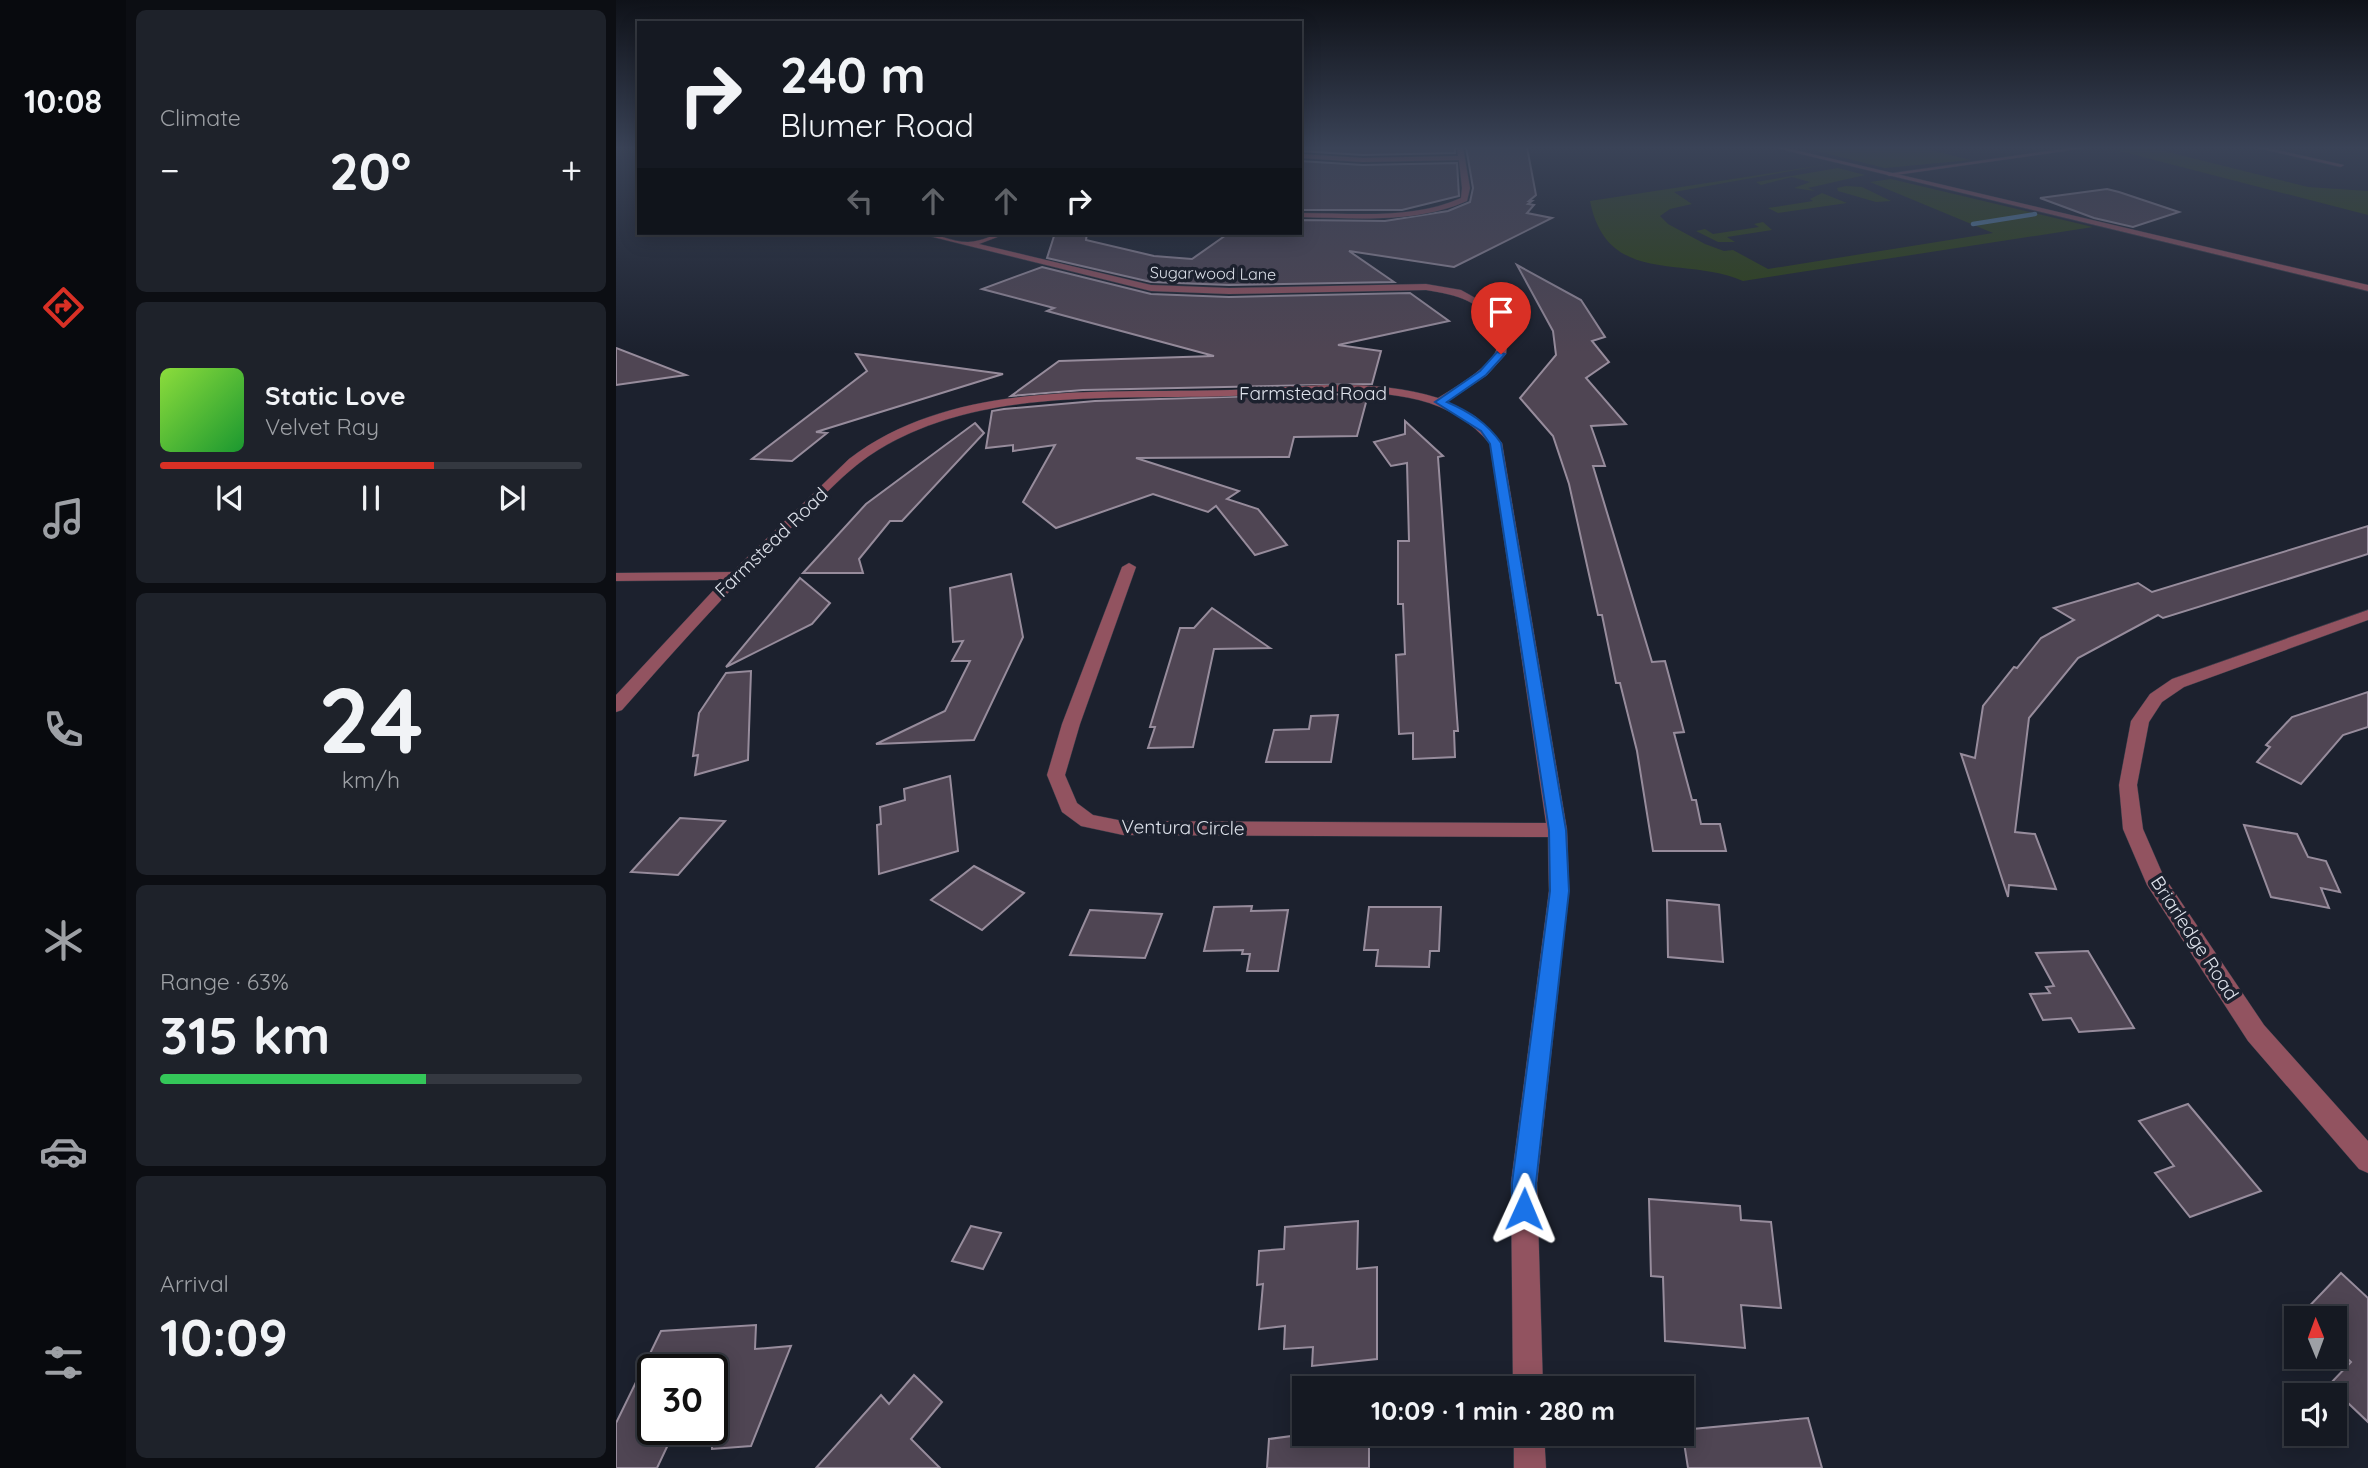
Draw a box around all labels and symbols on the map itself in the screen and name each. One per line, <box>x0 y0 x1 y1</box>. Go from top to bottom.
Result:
street label: Sugarwood Lane <box>1150 262 1276 284</box>
pin <box>1471 282 1531 354</box>
street label: Farmstead Road <box>1239 381 1387 405</box>
street label: Farmstead Road <box>709 482 833 602</box>
street label: Ventura Circle <box>1121 814 1245 840</box>
street label: Briarledge Road <box>2146 871 2244 1005</box>
position arrow <box>1487 1172 1561 1246</box>
north arrow <box>2284 1306 2347 1368</box>
speed limit sign: 30 <box>637 1354 728 1445</box>

